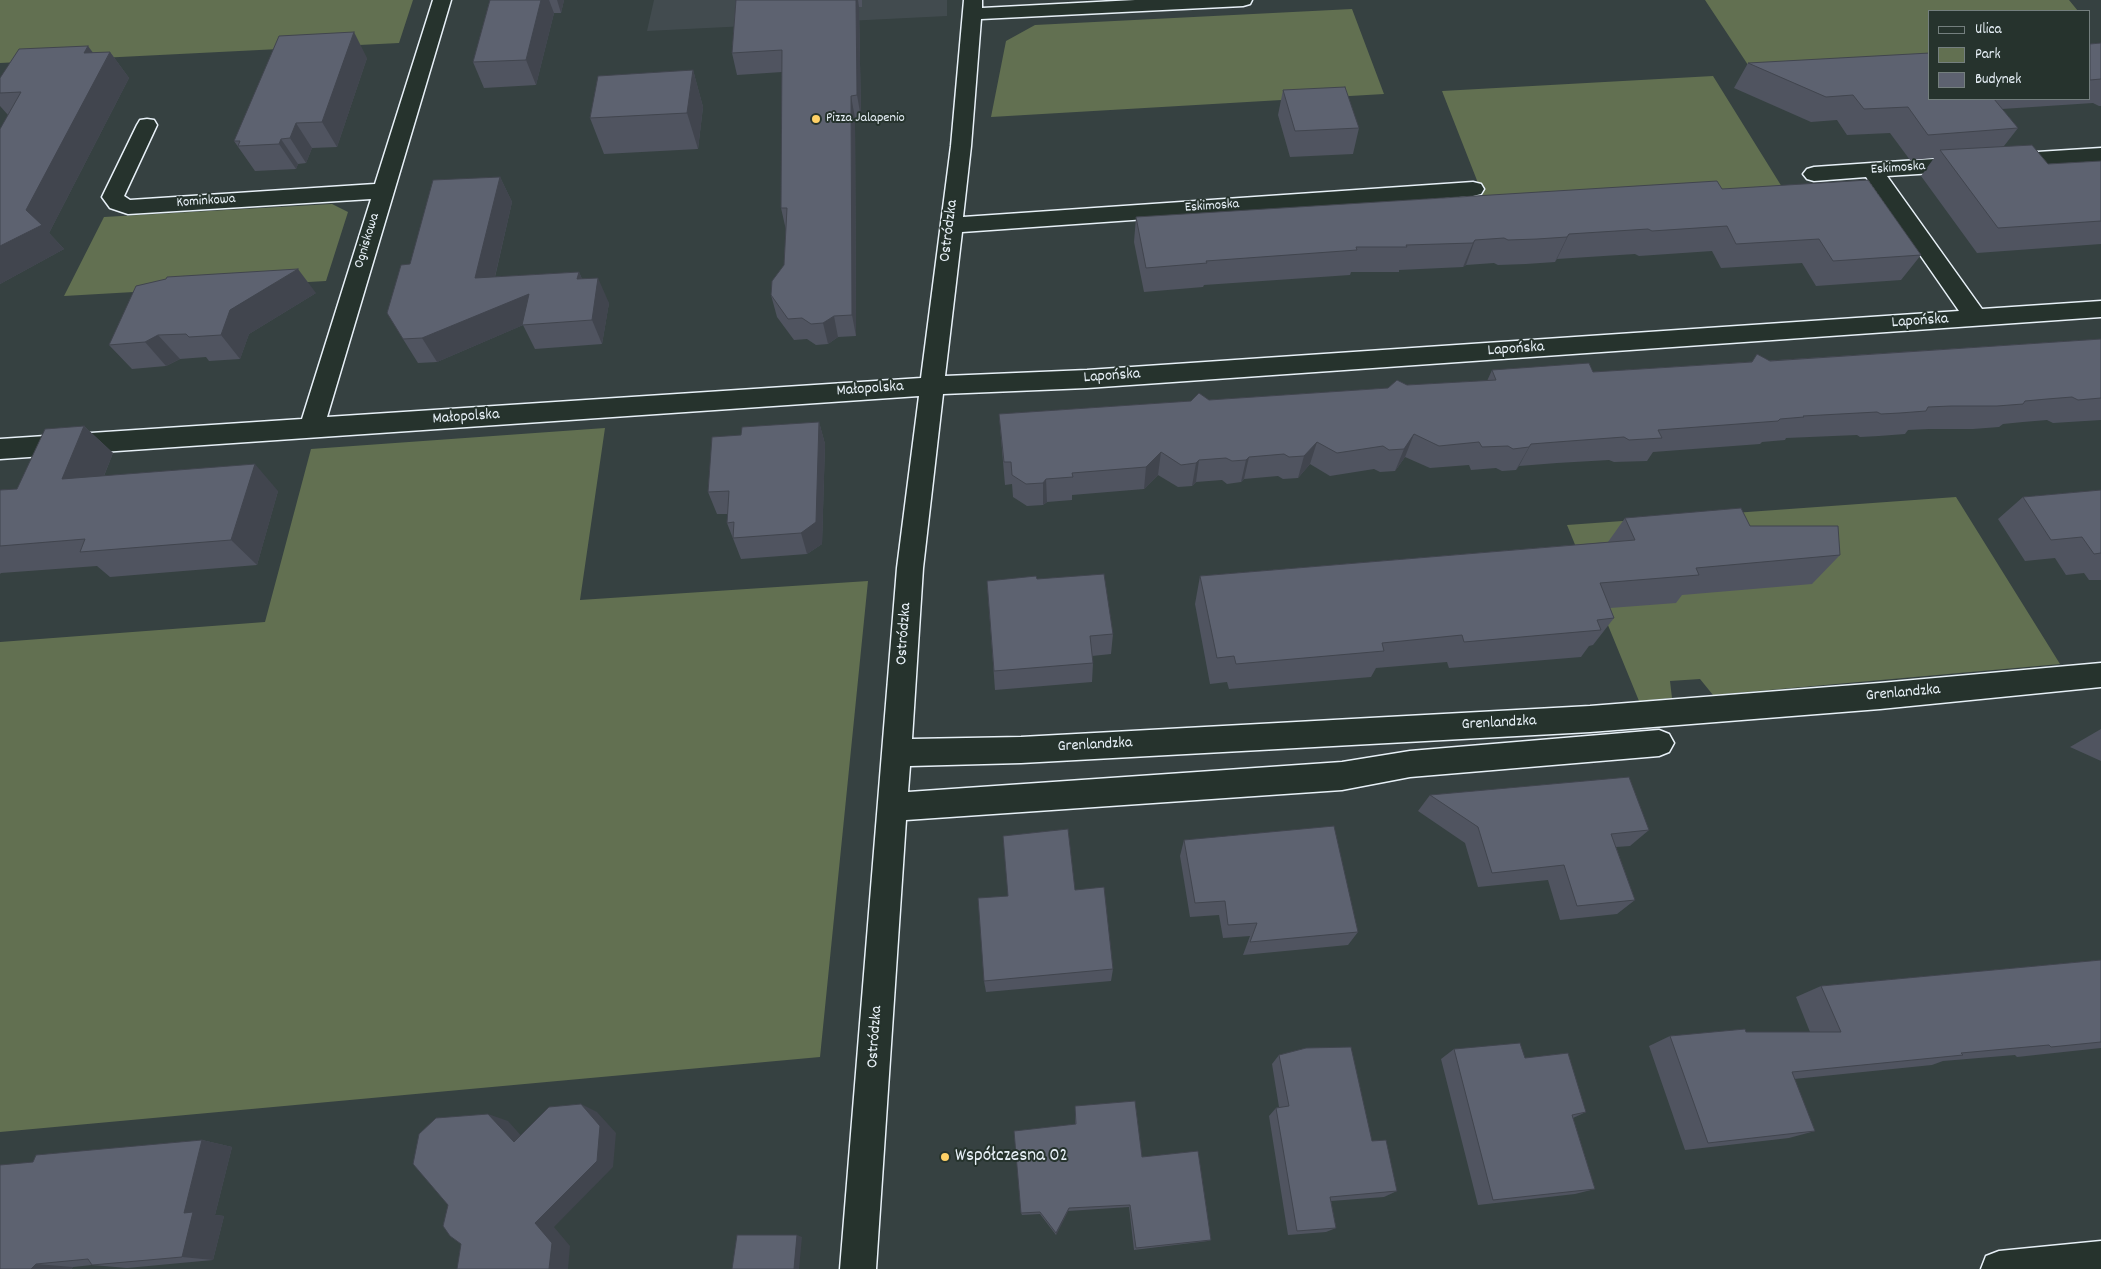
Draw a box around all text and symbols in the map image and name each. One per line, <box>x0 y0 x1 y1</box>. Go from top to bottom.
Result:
legend <box>1928 10 2091 100</box>
text: Ulica <box>1975 19 2002 41</box>
text: Park <box>1975 44 2001 66</box>
text: Budynek <box>1975 69 2021 91</box>
place label: Pizza Jalapenio <box>826 111 905 127</box>
marker: Pizza Jalapenio <box>810 113 822 125</box>
street label: Eskimoska <box>1870 159 1926 179</box>
street label: Kominkowa <box>176 192 236 212</box>
street label: Eskimoska <box>1184 197 1240 217</box>
street label: Ostródzka <box>937 199 963 263</box>
street label: Ogniskowa <box>352 211 384 271</box>
street label: Lapońska <box>1891 310 1949 334</box>
street label: Lapońska <box>1487 338 1545 362</box>
street label: Lapońska <box>1083 365 1141 389</box>
street label: Małopolska <box>836 378 904 402</box>
street label: Małopolska <box>432 406 500 430</box>
street label: Ostródzka <box>893 602 917 666</box>
street label: Grenlandzka <box>1865 681 1941 707</box>
street label: Grenlandzka <box>1461 712 1537 736</box>
street label: Grenlandzka <box>1057 734 1133 758</box>
street label: Ostródzka <box>864 1005 888 1069</box>
place label: Współczesna 02 <box>955 1146 1068 1168</box>
marker: Współczesna 02 <box>939 1151 951 1163</box>

